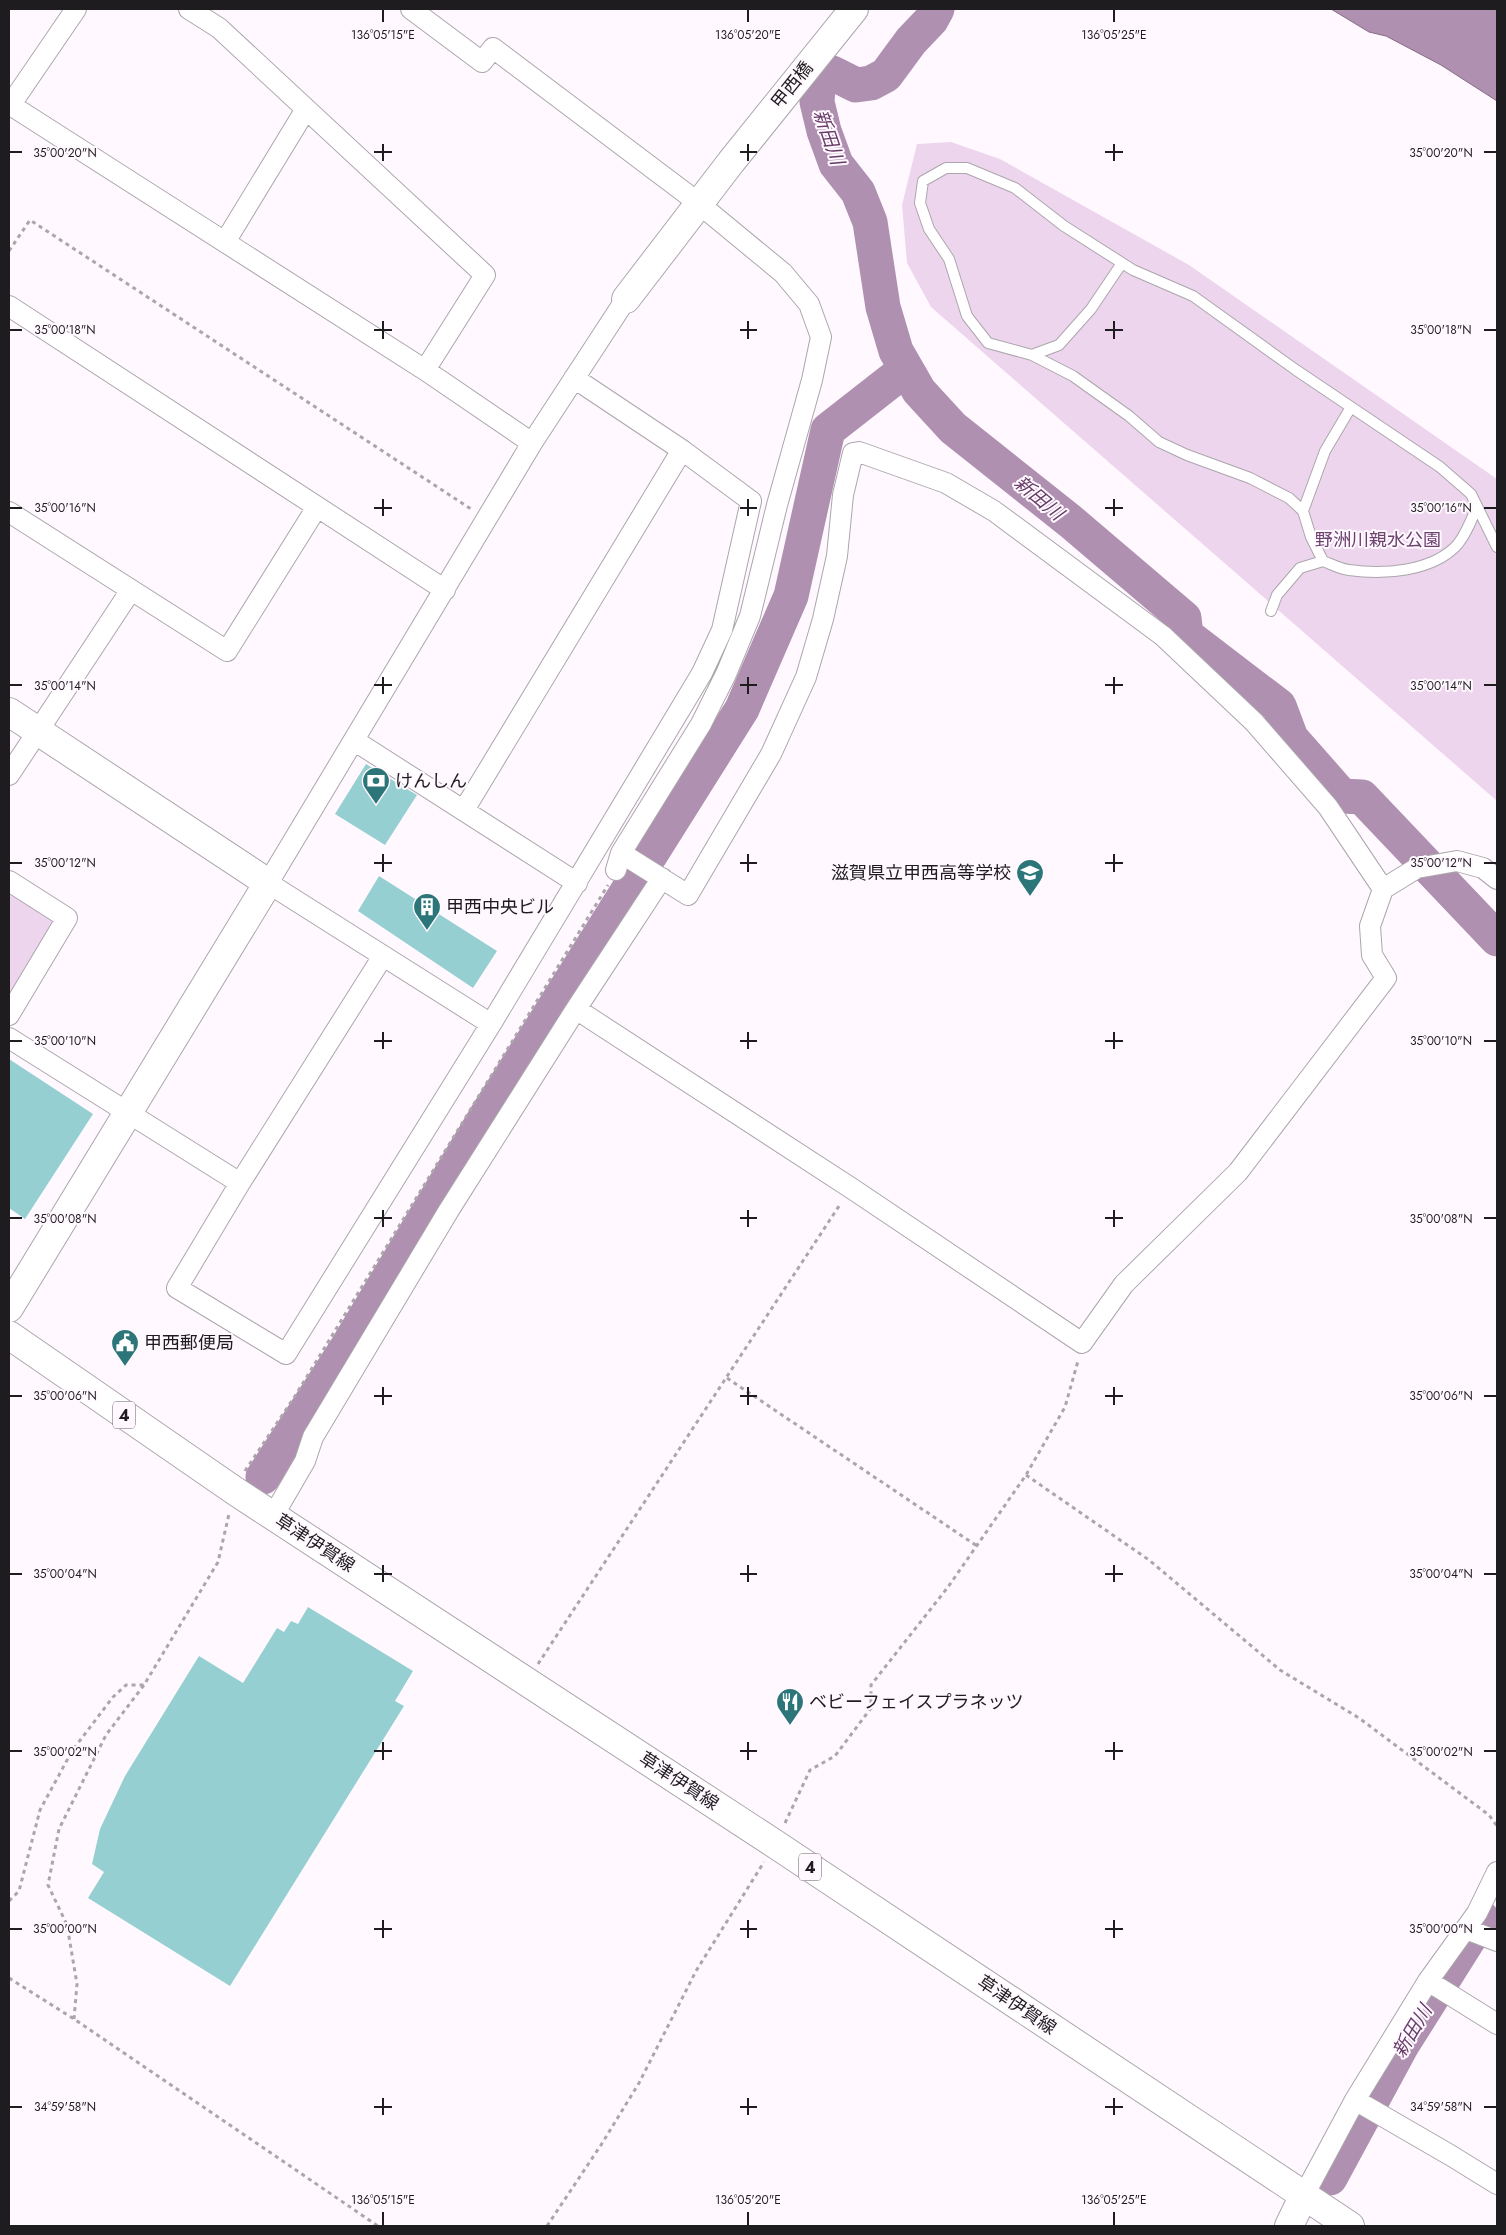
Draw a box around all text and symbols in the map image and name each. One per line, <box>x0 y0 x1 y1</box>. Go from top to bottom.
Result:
text: 136°05'15"E <box>351 26 415 44</box>
text: 136°05'20"E <box>715 26 781 44</box>
text: 136°05'25"E <box>1081 26 1147 44</box>
street label: 甲西橋 <box>765 56 819 114</box>
water label: 新田川 <box>807 106 852 170</box>
text: 35°00'20"N <box>33 144 97 162</box>
text: 35°00'20"N <box>1409 144 1473 162</box>
text: 35°00'18"N <box>34 321 96 339</box>
text: 35°00'18"N <box>1410 321 1472 339</box>
water label: 新田川 <box>1008 469 1071 528</box>
text: 35°00'16"N <box>34 499 96 517</box>
text: 35°00'16"N <box>1410 499 1472 517</box>
park label: 野洲川親水公園 <box>1315 527 1441 553</box>
text: 35°00'14"N <box>34 677 96 695</box>
text: 35°00'14"N <box>1410 677 1472 695</box>
bank icon: けんしん <box>361 766 391 805</box>
place label: けんしん <box>395 768 467 794</box>
text: 35°00'12"N <box>34 854 96 872</box>
text: 35°00'12"N <box>1410 854 1472 872</box>
school or university icon: 滋賀県立甲西高等学校 <box>1015 858 1045 897</box>
place label: 滋賀県立甲西高等学校 <box>831 860 1011 886</box>
building icon: 甲西中央ビル <box>412 892 442 931</box>
place label: 甲西中央ビル <box>446 894 554 920</box>
text: 35°00'10"N <box>34 1032 96 1050</box>
text: 35°00'10"N <box>1410 1032 1472 1050</box>
text: 35°00'08"N <box>33 1210 97 1228</box>
text: 35°00'08"N <box>1409 1210 1473 1228</box>
public building icon: 甲西郵便局 <box>110 1328 140 1367</box>
place label: 甲西郵便局 <box>144 1330 234 1356</box>
text: 35°00'06"N <box>33 1387 97 1405</box>
text: 35°00'06"N <box>1409 1387 1473 1405</box>
road number: 4 <box>113 1402 135 1428</box>
street label: 草津伊賀線 <box>270 1508 360 1578</box>
text: 35°00'04"N <box>33 1565 97 1583</box>
text: 35°00'04"N <box>1409 1565 1473 1583</box>
restaurant icon: ベビーフェイスプラネッツ <box>775 1687 805 1726</box>
place label: ベビーフェイスプラネッツ <box>809 1689 1023 1715</box>
text: 35°00'02"N <box>33 1743 97 1761</box>
text: 35°00'02"N <box>1409 1743 1473 1761</box>
street label: 草津伊賀線 <box>634 1746 724 1816</box>
road number: 4 <box>799 1854 821 1880</box>
text: 35°00'00"N <box>33 1920 97 1938</box>
text: 35°00'00"N <box>1409 1920 1473 1938</box>
street label: 草津伊賀線 <box>972 1969 1062 2041</box>
water label: 新田川 <box>1386 1998 1439 2062</box>
text: 34°59'58"N <box>34 2098 96 2116</box>
text: 34°59'58"N <box>1410 2098 1472 2116</box>
text: 136°05'15"E <box>351 2191 415 2209</box>
text: 136°05'20"E <box>715 2191 781 2209</box>
text: 136°05'25"E <box>1081 2191 1147 2209</box>

